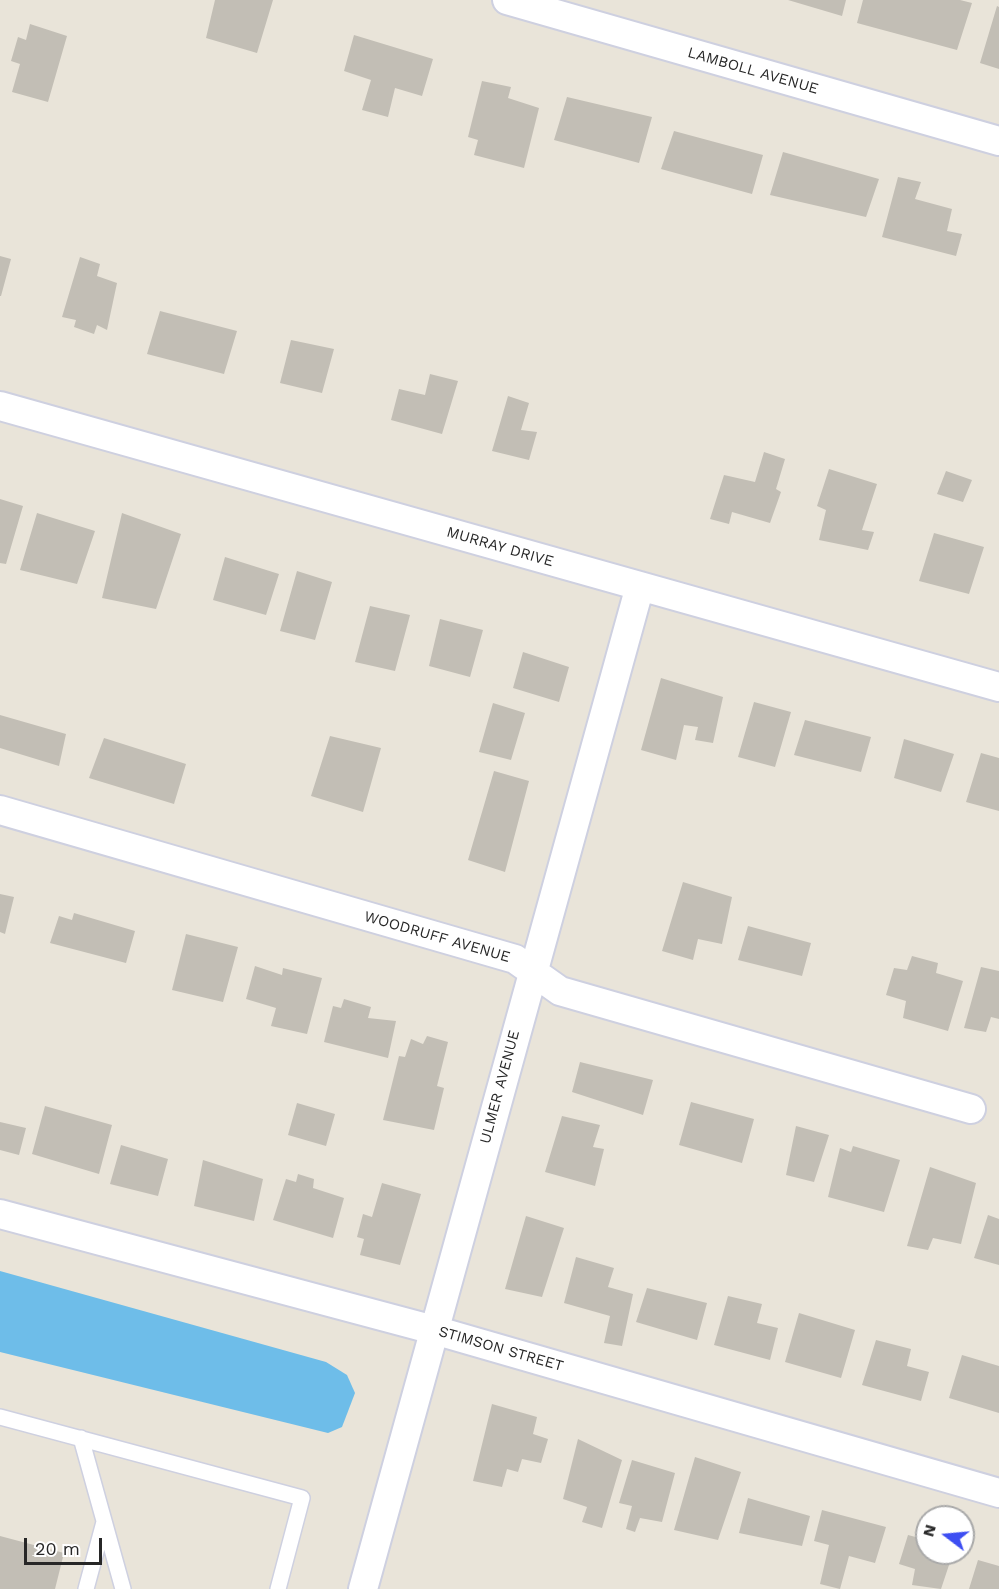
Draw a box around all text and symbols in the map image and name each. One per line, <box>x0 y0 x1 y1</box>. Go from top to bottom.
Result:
street label: LAMBOLL AVENUE <box>686 44 820 98</box>
street label: MURRAY DRIVE <box>444 523 556 571</box>
street label: WOODRUFF AVENUE <box>362 908 512 966</box>
street label: ULMER AVENUE <box>476 1028 524 1146</box>
street label: STIMSON STREET <box>437 1323 565 1375</box>
north arrow <box>915 1505 975 1565</box>
text: N <box>918 1522 940 1539</box>
scale bar <box>27 1526 105 1564</box>
text: 20 m <box>35 1538 80 1559</box>

